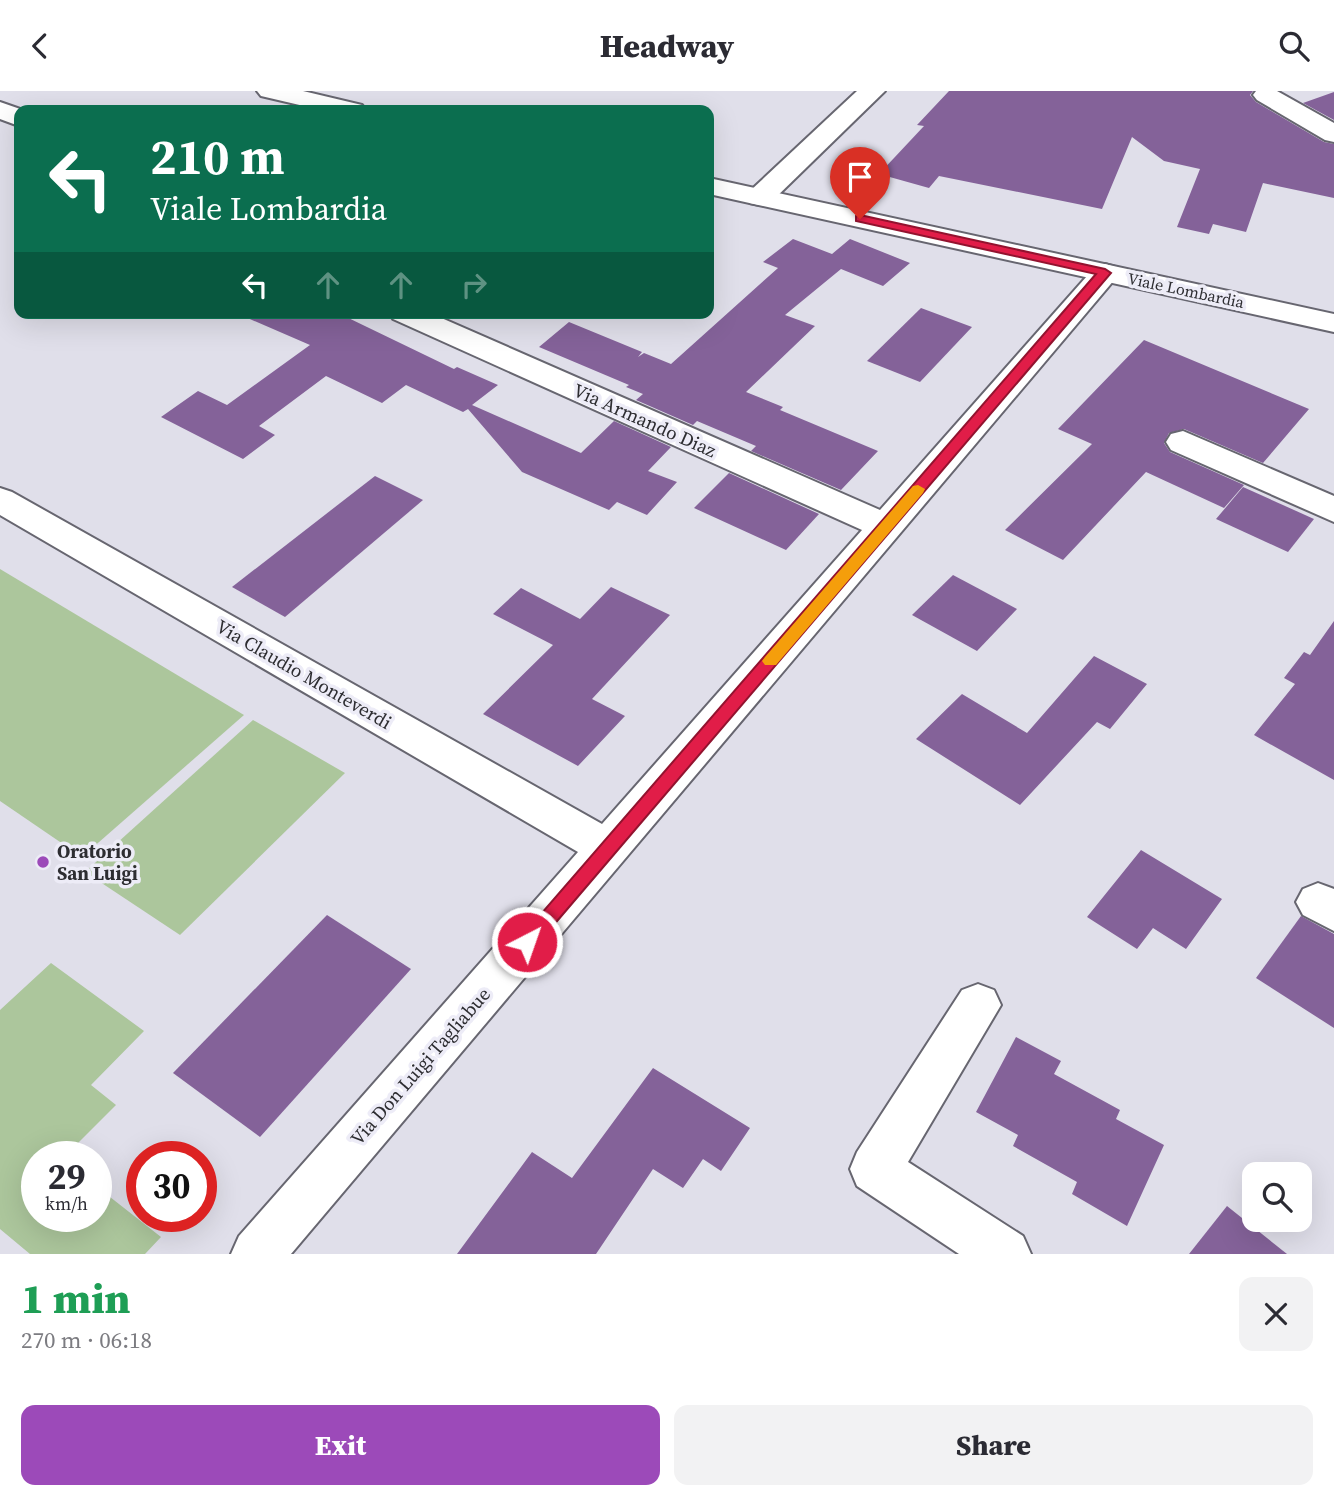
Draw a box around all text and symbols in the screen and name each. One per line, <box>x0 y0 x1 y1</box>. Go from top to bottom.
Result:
text: Headway <box>600 24 734 68</box>
icon: back <box>21 27 59 65</box>
icon: search <box>1275 27 1313 65</box>
text: 210 m <box>150 123 285 190</box>
icon: left <box>35 133 126 224</box>
pin <box>830 147 890 219</box>
icon: arrive <box>841 158 879 196</box>
text: Viale Lombardia <box>150 187 387 231</box>
icon: left <box>236 266 274 304</box>
icon: ahead <box>309 266 347 304</box>
icon: ahead <box>382 266 420 304</box>
icon: right <box>455 266 493 304</box>
street label: Viale Lombardia <box>1126 267 1247 313</box>
street label: Via Armando Diaz <box>569 377 721 463</box>
street label: Via Claudio Monteverdi <box>211 613 397 735</box>
place label: Oratorio San Luigi <box>57 838 138 886</box>
marker: Oratorio San Luigi <box>35 854 51 870</box>
position arrow <box>490 905 564 979</box>
street label: Via Don Luigi Tagliabue <box>344 982 496 1150</box>
speed limit sign: 30 <box>126 1141 217 1232</box>
text: 29 <box>48 1153 85 1201</box>
map controls <box>1242 1162 1312 1232</box>
button: search <box>1242 1162 1312 1232</box>
text: km/h <box>45 1191 88 1216</box>
text: 1 min <box>21 1269 131 1327</box>
button: close <box>1239 1277 1313 1351</box>
text: 270 m · 06:18 <box>21 1324 152 1356</box>
button: Exit <box>21 1405 660 1485</box>
button: Share <box>674 1405 1313 1485</box>

